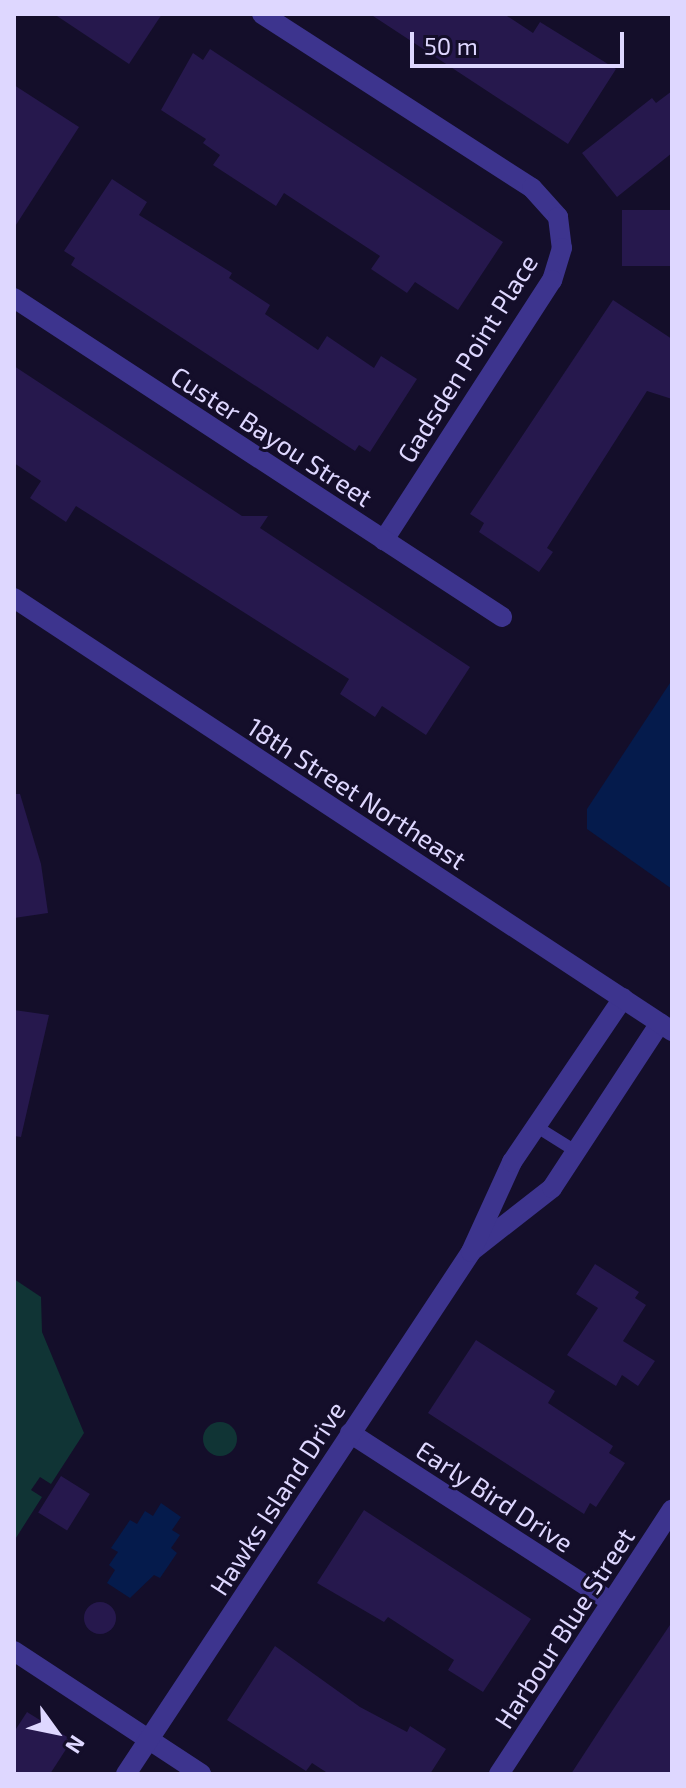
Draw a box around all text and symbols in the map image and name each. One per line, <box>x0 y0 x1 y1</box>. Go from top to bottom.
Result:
scale bar <box>414 16 628 66</box>
text: 50 m <box>424 31 478 60</box>
street label: Gadsden Point Place <box>390 248 544 468</box>
street label: Custer Bayou Street <box>165 359 379 513</box>
street label: 18th Street Northeast <box>242 711 472 875</box>
street label: Hawks Island Drive <box>203 1395 351 1601</box>
street label: Early Bird Drive <box>411 1434 579 1558</box>
street label: Harbour Blue Street <box>487 1522 641 1734</box>
north arrow <box>16 1692 96 1772</box>
text: N <box>61 1731 91 1759</box>

